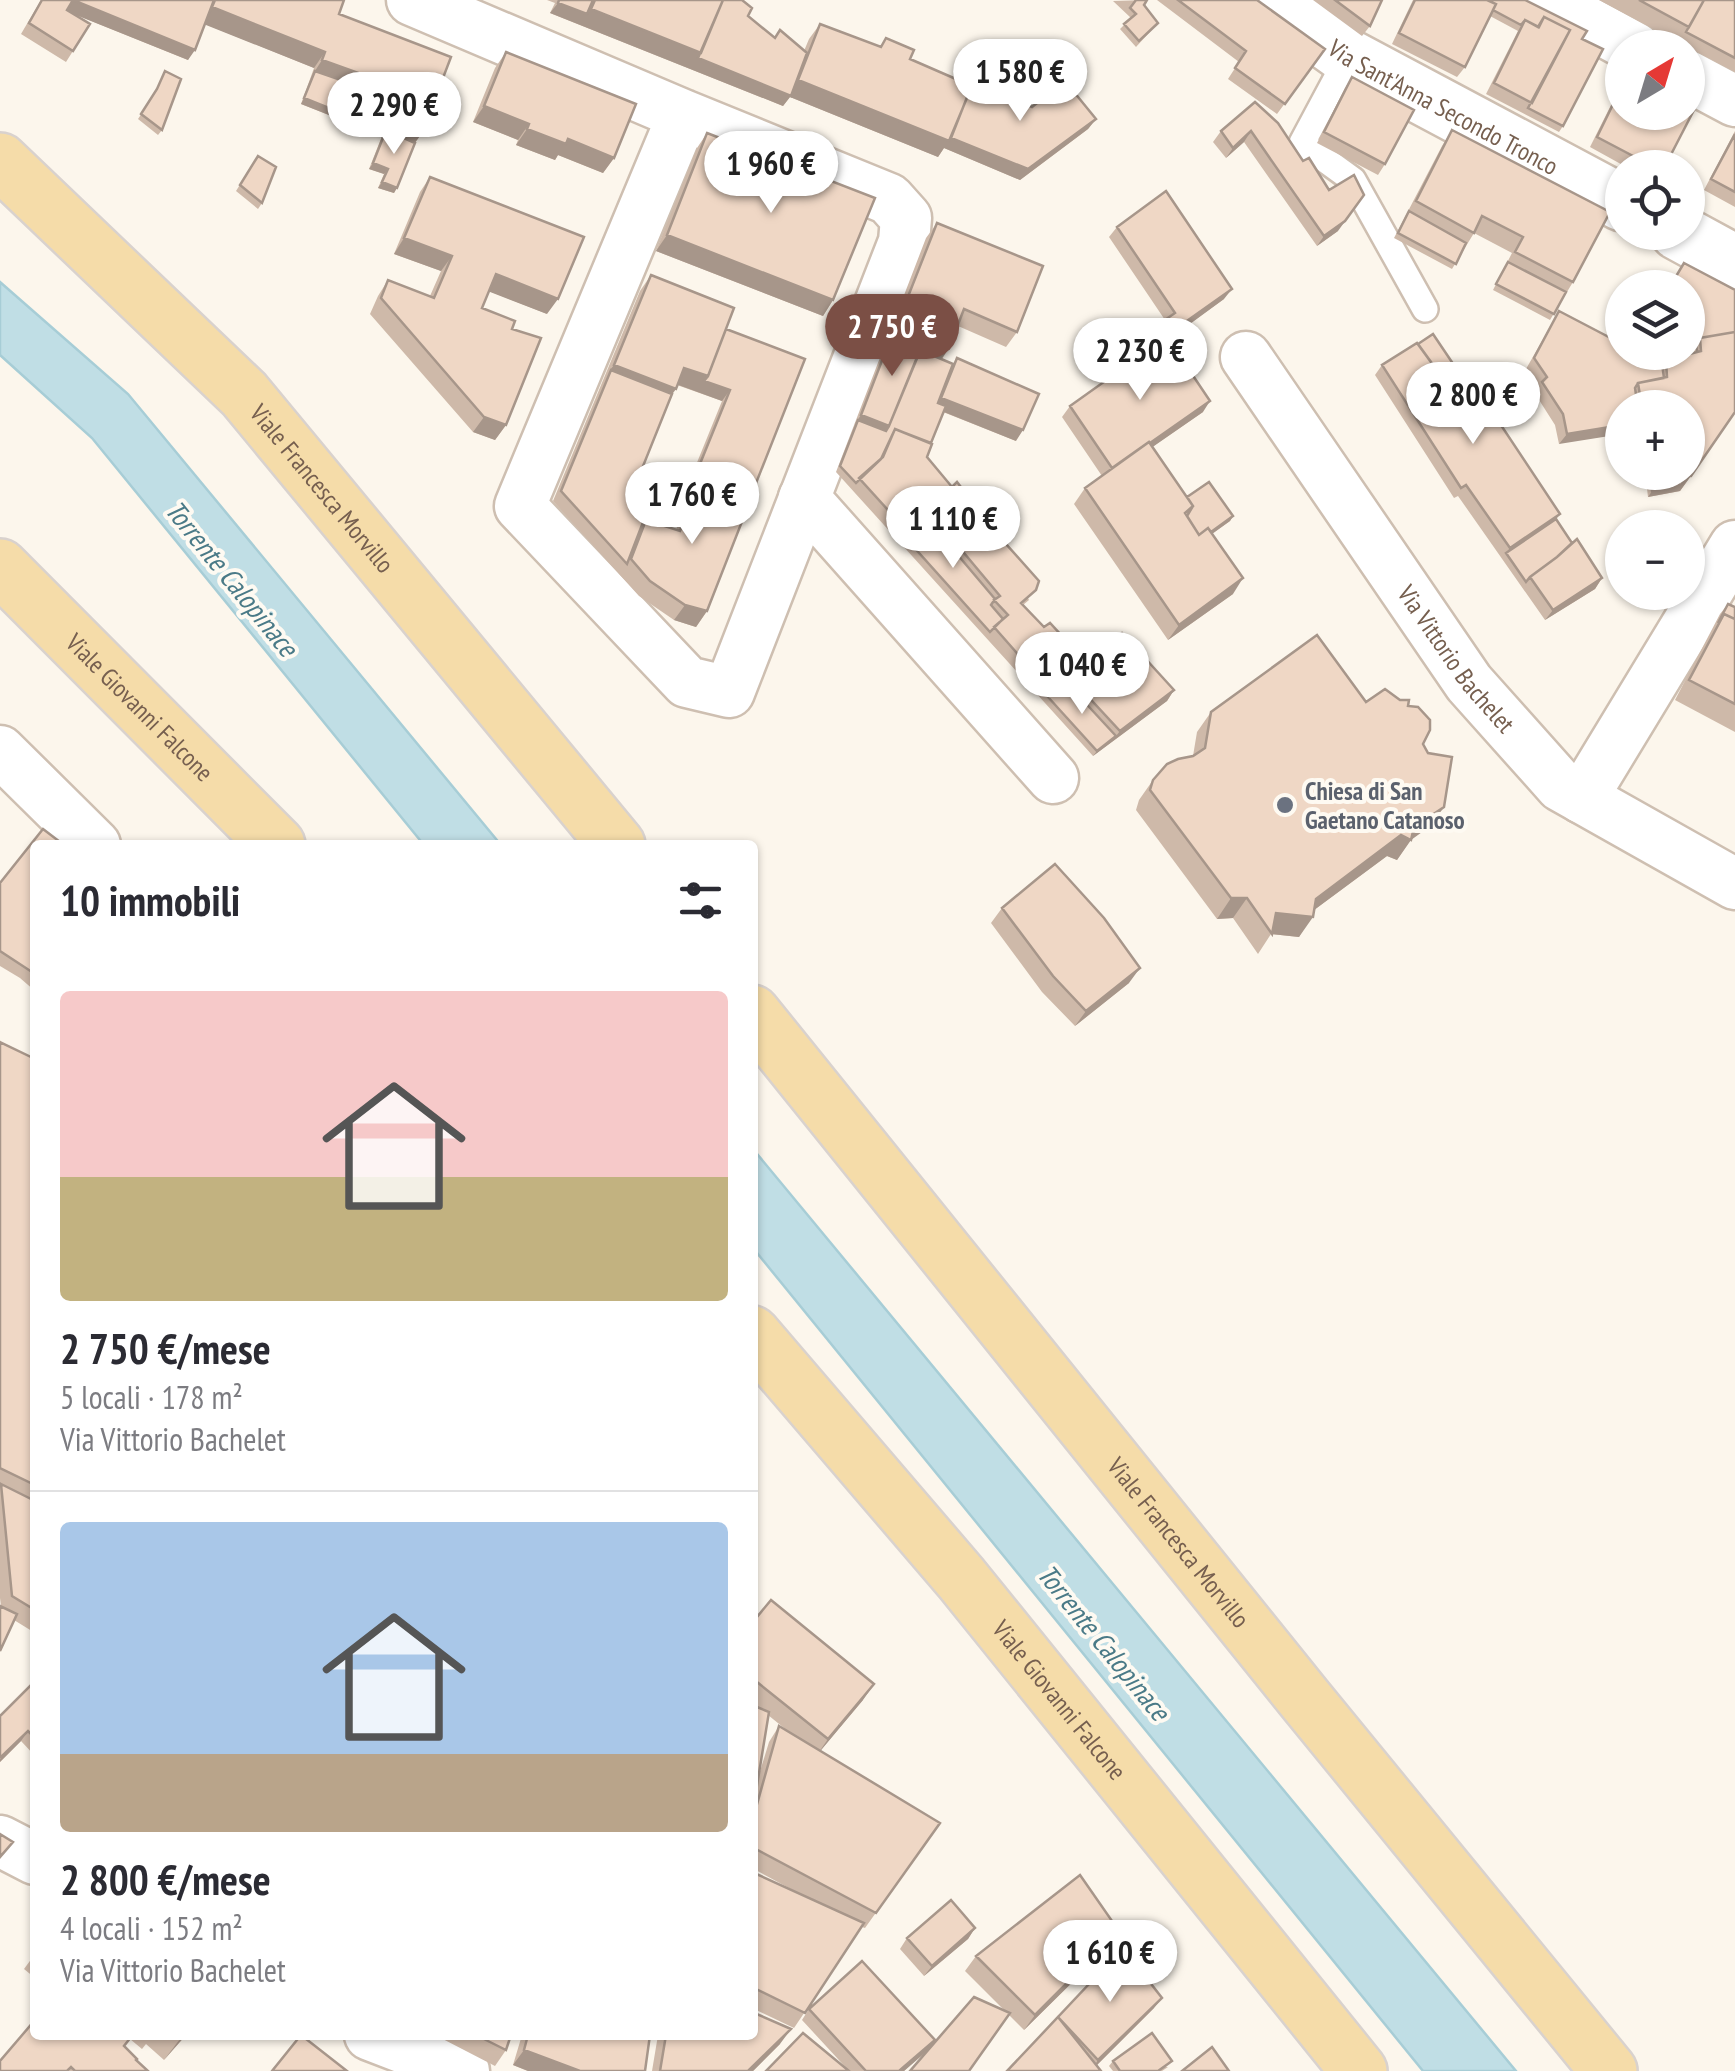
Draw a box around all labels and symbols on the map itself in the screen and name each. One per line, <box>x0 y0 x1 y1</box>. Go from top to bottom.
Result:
north arrow <box>1605 30 1705 130</box>
street label: Via Sant'Anna Secondo Tronco <box>1321 31 1564 182</box>
pin: 1 580 € <box>928 39 1112 124</box>
pin: 2 290 € <box>302 72 486 157</box>
pin: 1 960 € <box>679 131 863 216</box>
pin: 2 750 € <box>800 294 984 379</box>
pin: 2 230 € <box>1048 318 1232 403</box>
pin: 2 800 € <box>1381 362 1565 447</box>
street label: Viale Francesca Morvillo <box>242 397 401 579</box>
pin: 1 760 € <box>600 462 784 547</box>
pin: 1 110 € <box>861 486 1045 571</box>
water label: Torrente Calopinace <box>158 492 308 666</box>
street label: Via Vittorio Bachelet <box>1390 578 1522 739</box>
street label: Viale Giovanni Falcone <box>59 626 220 788</box>
pin: 1 040 € <box>990 632 1174 717</box>
place label: Chiesa di San Gaetano Catanoso <box>1305 775 1465 836</box>
marker: Chiesa di San Gaetano Catanoso <box>1274 794 1296 816</box>
street label: Viale Francesca Morvillo <box>1100 1450 1257 1634</box>
water label: Torrente Calopinace <box>1030 1556 1180 1730</box>
street label: Viale Giovanni Falcone <box>985 1613 1133 1786</box>
pin: 1 610 € <box>1018 1920 1202 2005</box>

